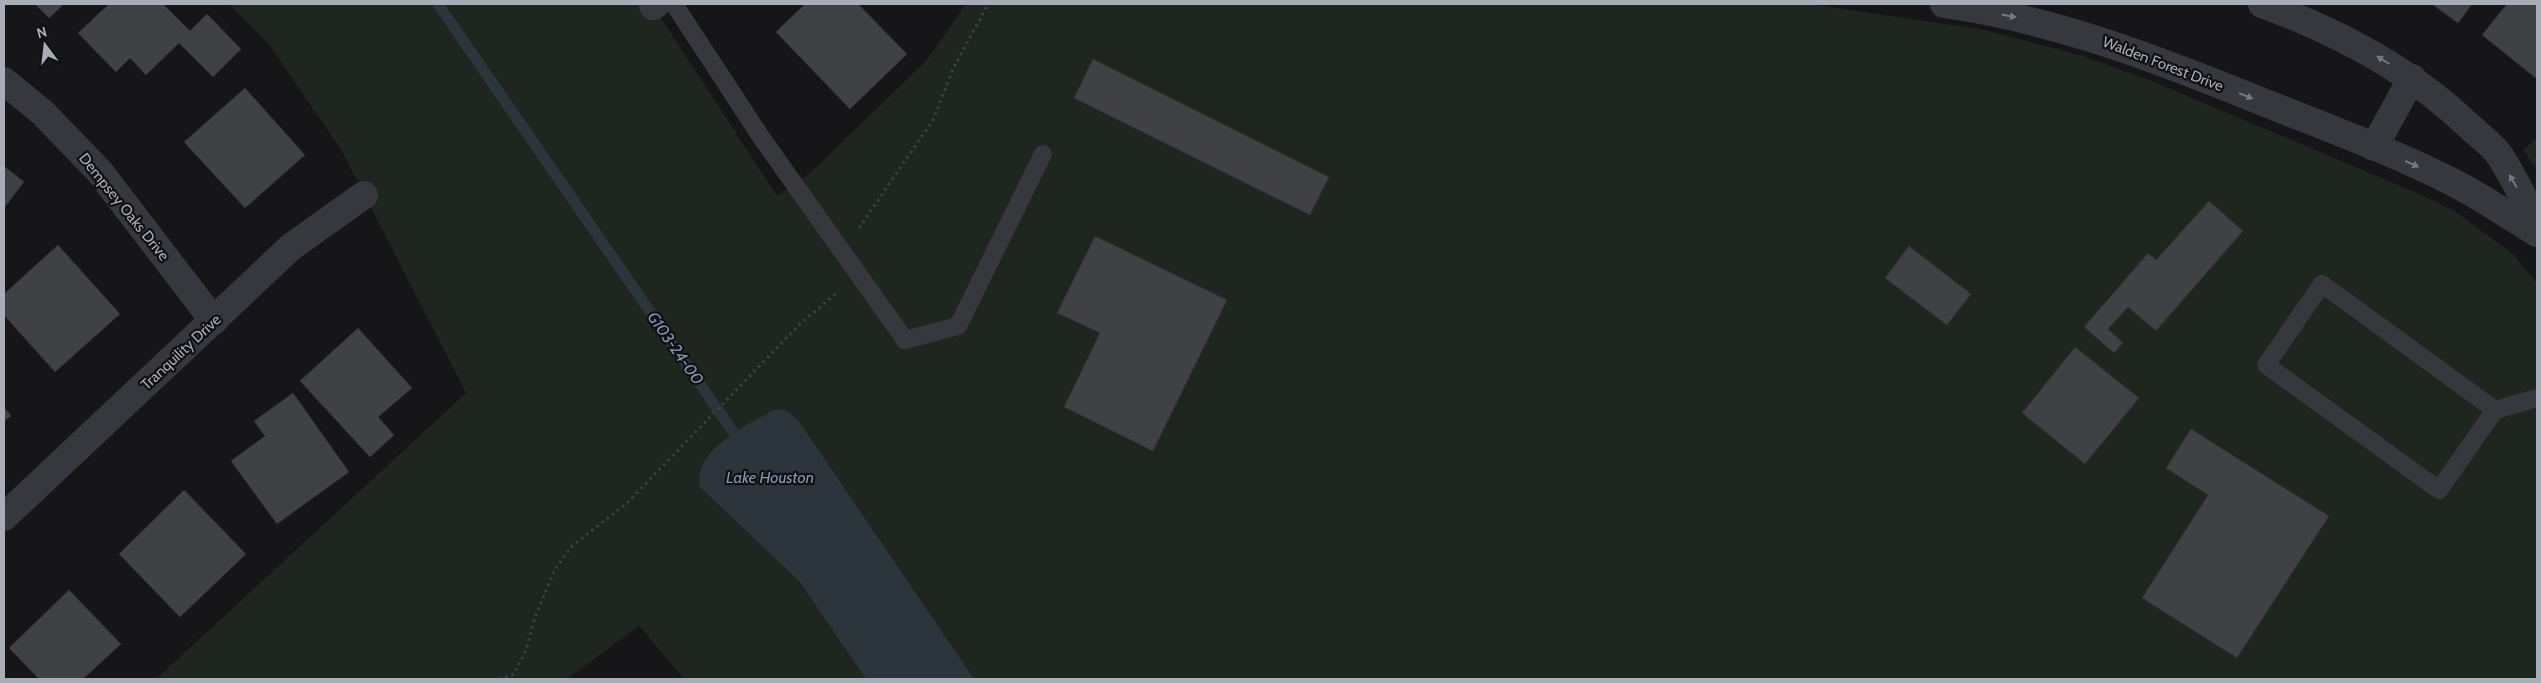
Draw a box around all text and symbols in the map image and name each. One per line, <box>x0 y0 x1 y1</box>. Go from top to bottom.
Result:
one-way arrow <box>2002 12 2018 20</box>
north arrow <box>20 20 70 70</box>
text: N <box>35 22 49 42</box>
street label: Walden Forest Drive <box>2100 33 2226 95</box>
one-way arrow <box>2376 55 2389 65</box>
one-way arrow <box>2239 92 2253 100</box>
street label: Dempsey Oaks Drive <box>75 150 173 265</box>
one-way arrow <box>2405 161 2419 169</box>
one-way arrow <box>2509 173 2517 188</box>
water label: G103-24-00 <box>644 308 708 388</box>
street label: Tranquility Drive <box>137 310 225 394</box>
water label: Lake Houston <box>726 468 814 487</box>

